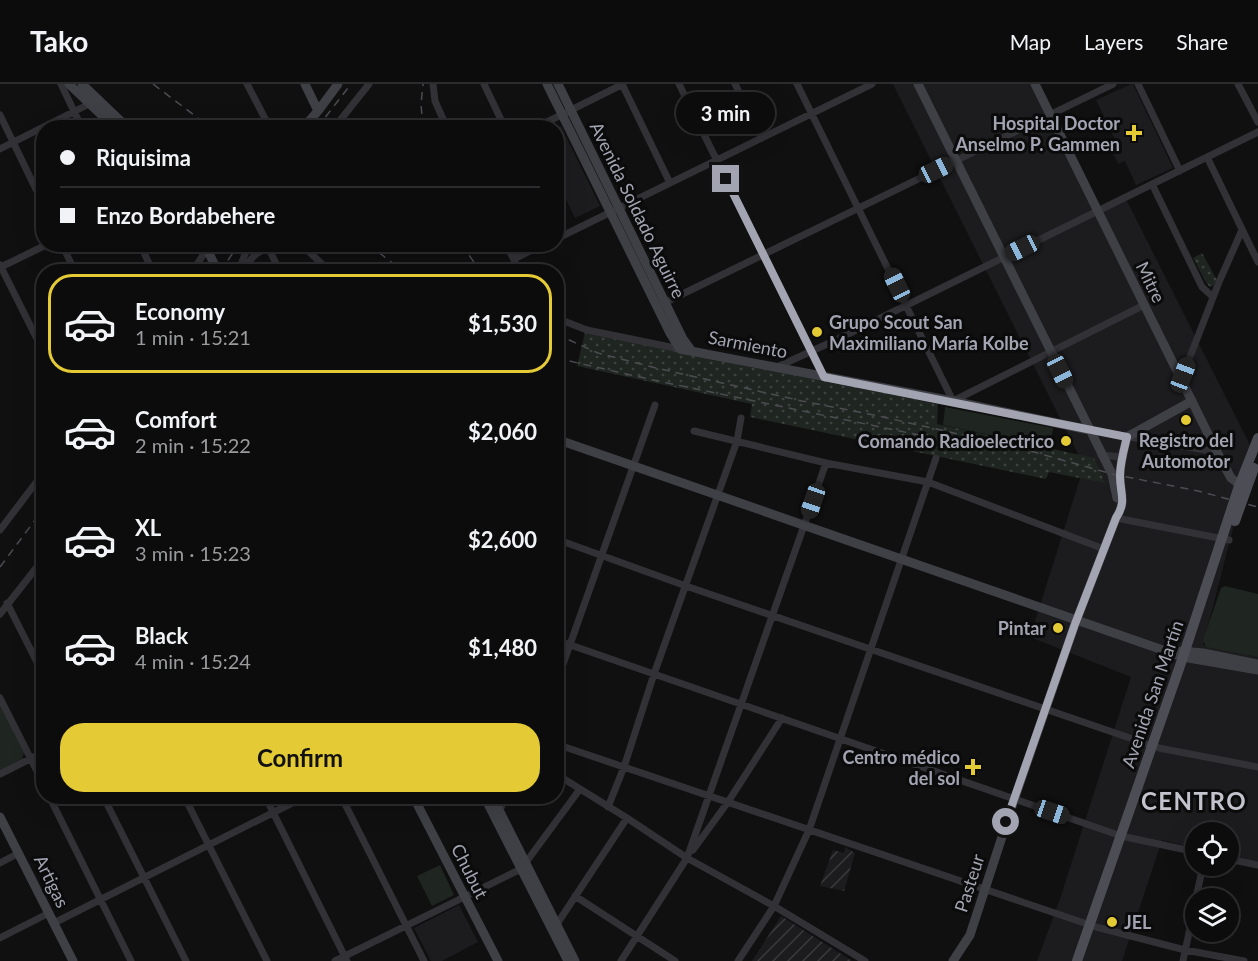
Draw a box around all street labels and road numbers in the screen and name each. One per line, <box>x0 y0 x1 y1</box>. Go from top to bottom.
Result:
street label: Avenida Soldado Aguirre <box>586 118 690 302</box>
street label: Mitre <box>1132 258 1170 306</box>
street label: Sarmiento <box>706 326 790 362</box>
street label: Avenida San Martín <box>1116 617 1188 771</box>
street label: Chubut <box>447 840 493 903</box>
street label: Artigas <box>30 851 74 911</box>
street label: Pasteur <box>949 851 989 915</box>

